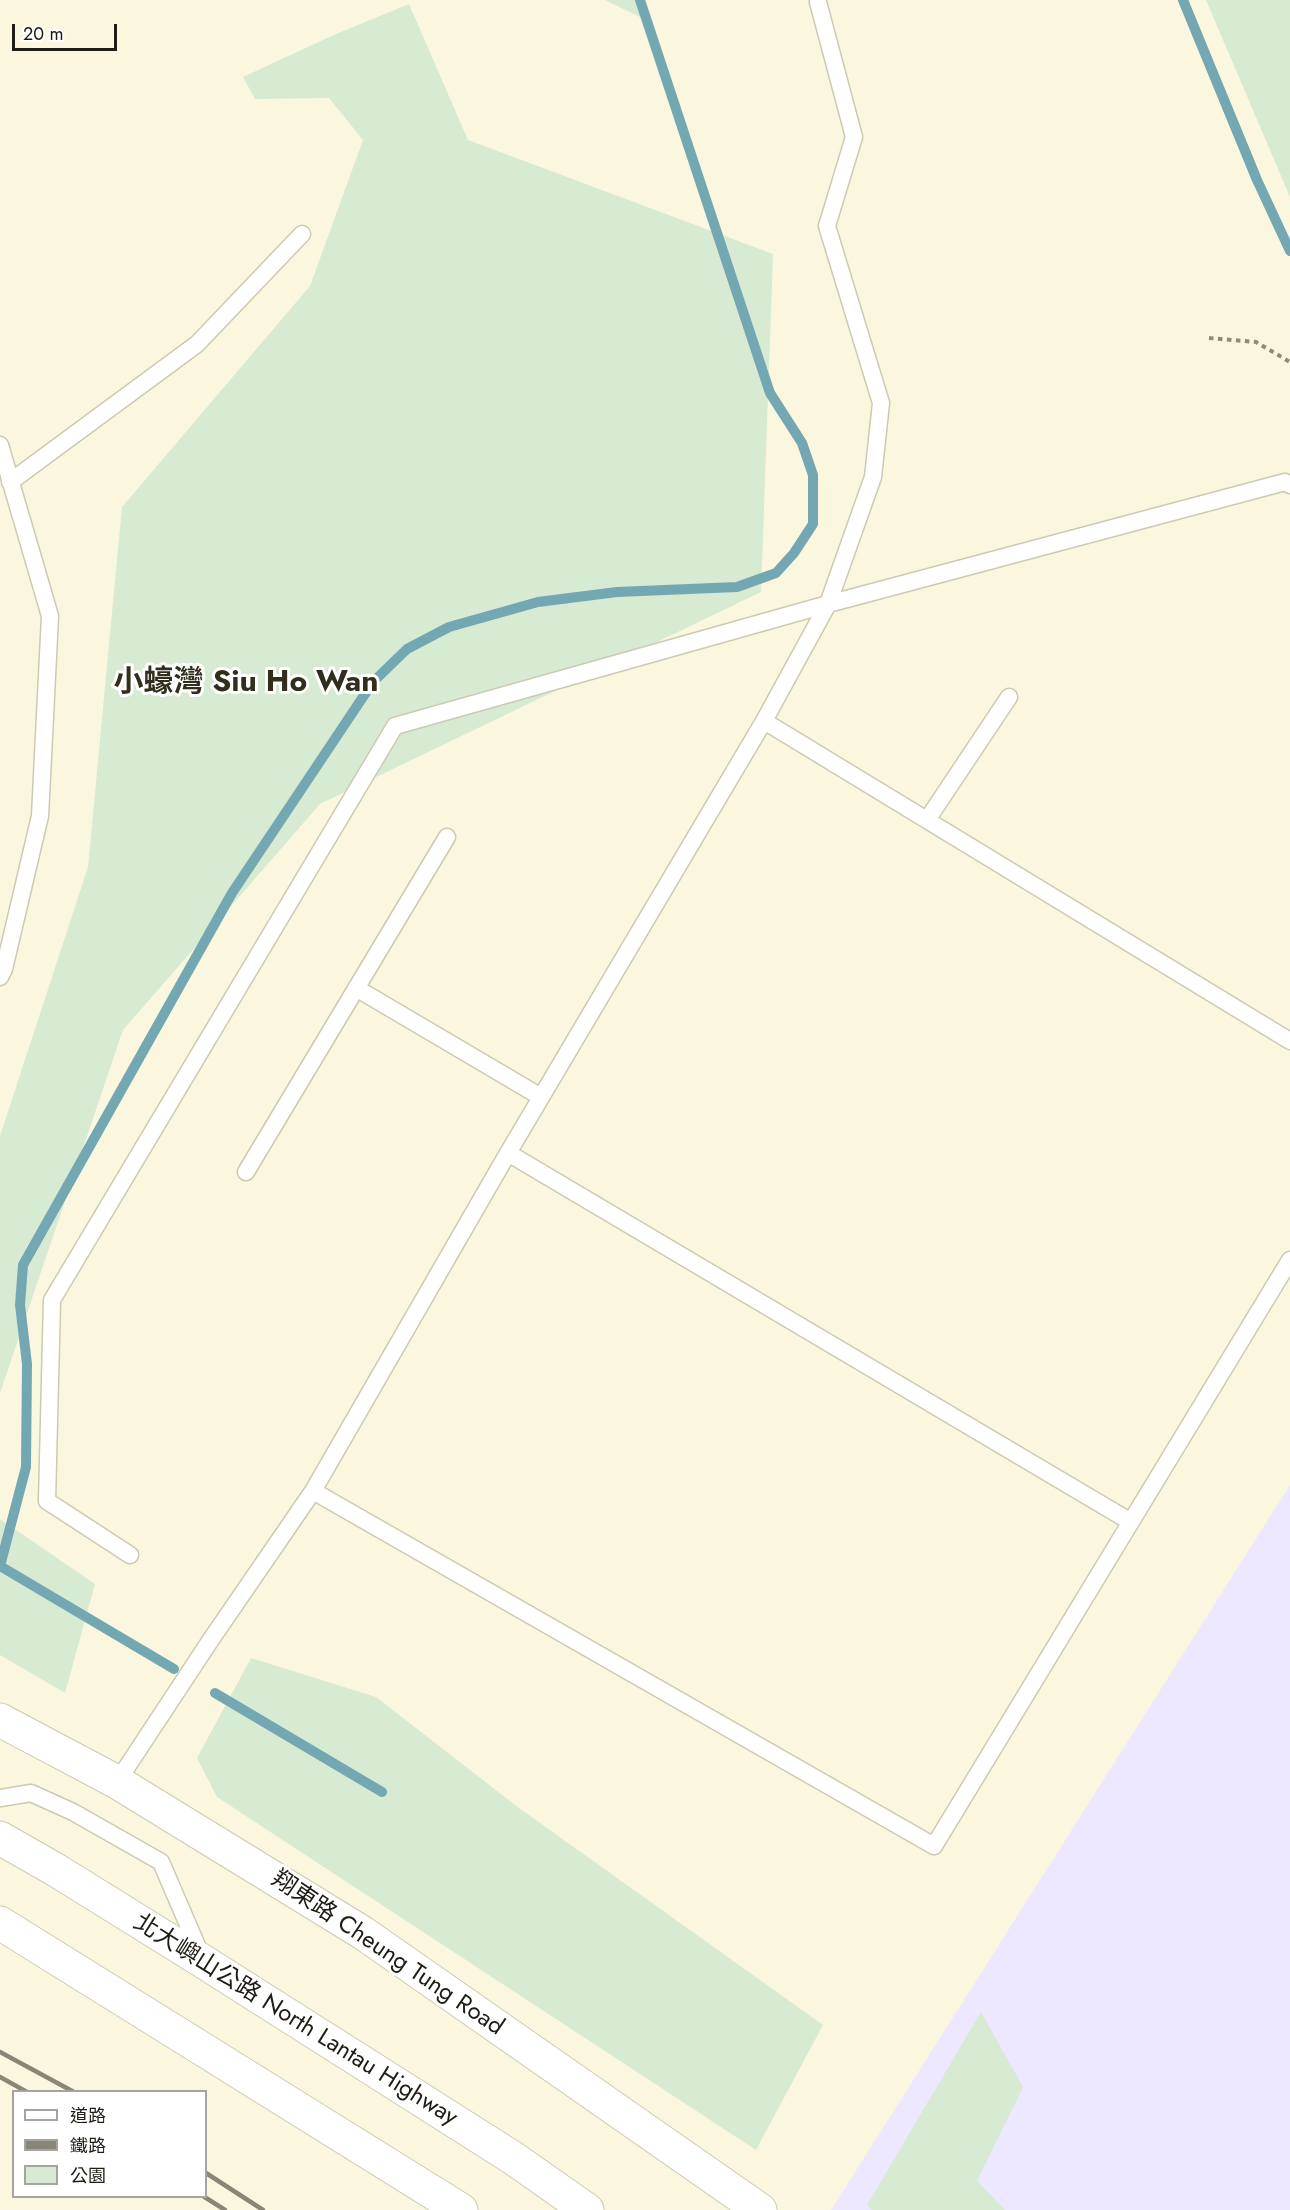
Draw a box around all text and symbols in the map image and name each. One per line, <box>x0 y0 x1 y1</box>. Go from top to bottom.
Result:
scale bar <box>15 12 120 50</box>
text: 20 m <box>23 21 63 47</box>
district label: 小蠔灣 Siu Ho Wan <box>114 666 378 702</box>
street label: 翔東路 Cheung Tung Road <box>265 1866 509 2042</box>
street label: 北大嶼山公路 North Lantau Highway <box>128 1909 462 2133</box>
legend <box>12 2090 207 2198</box>
text: 道路 <box>70 2103 106 2129</box>
text: 鐵路 <box>70 2133 106 2159</box>
text: 公園 <box>70 2163 106 2189</box>

